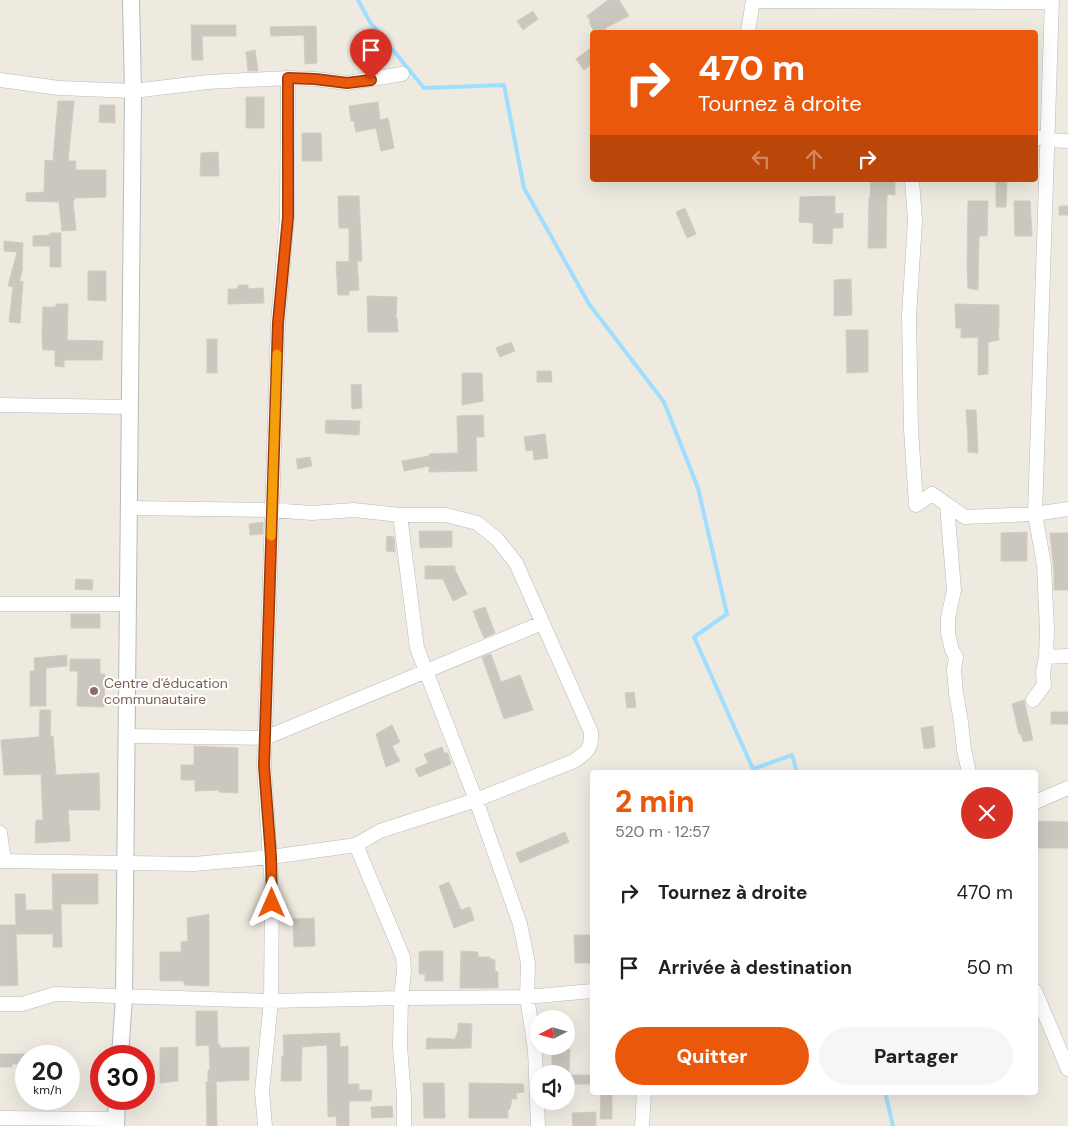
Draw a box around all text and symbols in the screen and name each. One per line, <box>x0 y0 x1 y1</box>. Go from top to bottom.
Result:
pin <box>350 29 392 80</box>
icon: arrive <box>357 36 385 64</box>
text: 470 m <box>698 45 805 91</box>
icon: right <box>615 50 680 115</box>
text: Tournez à droite <box>698 89 862 118</box>
icon: left <box>747 145 775 173</box>
icon: ahead <box>800 145 828 173</box>
icon: right <box>853 145 881 173</box>
place label: Centre d'éducation communautaire <box>104 674 228 708</box>
marker: Centre d'éducation communautaire <box>88 685 100 697</box>
text: 2 min <box>615 782 695 821</box>
button: close <box>961 787 1013 839</box>
text: 520 m · 12:57 <box>615 821 710 842</box>
position arrow <box>245 876 297 928</box>
icon: right <box>615 879 643 907</box>
text: Tournez à droite <box>658 880 808 905</box>
text: 470 m <box>957 880 1013 905</box>
icon: arrive <box>615 954 643 982</box>
text: Arrivée à destination <box>658 955 852 980</box>
text: 50 m <box>966 955 1013 980</box>
north arrow <box>530 1010 575 1055</box>
map controls <box>530 1010 575 1110</box>
button: Quitter <box>615 1027 809 1085</box>
button: Partager <box>819 1027 1013 1085</box>
speed limit sign: 30 <box>90 1045 155 1110</box>
text: 20 <box>32 1055 63 1088</box>
button: sound <box>530 1065 575 1110</box>
text: km/h <box>33 1082 62 1098</box>

